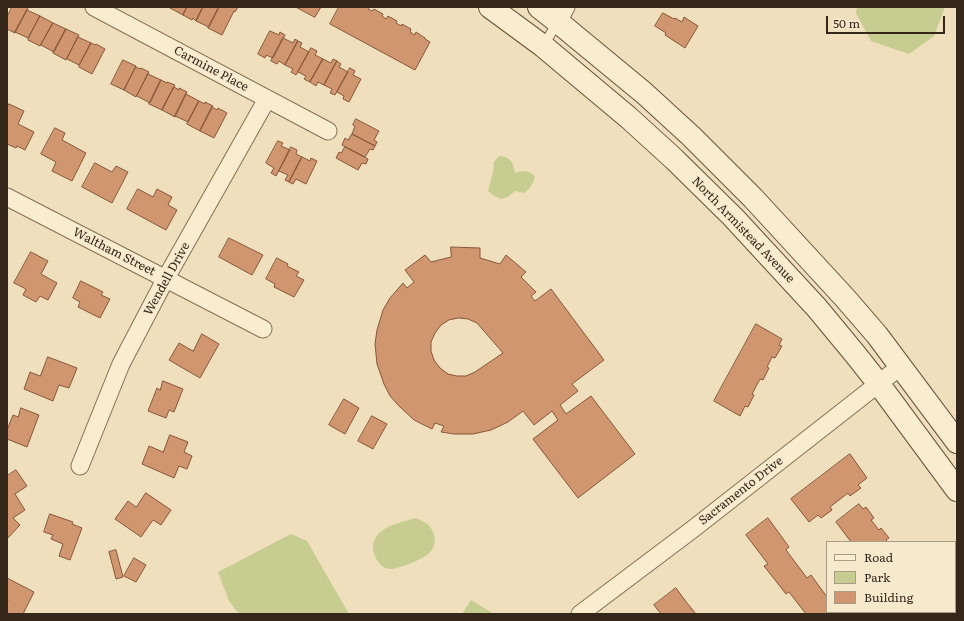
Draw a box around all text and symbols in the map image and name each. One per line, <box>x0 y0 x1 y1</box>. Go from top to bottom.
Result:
scale bar <box>828 8 947 34</box>
text: 50 m <box>833 14 860 32</box>
street label: Carmine Place <box>171 43 251 95</box>
street label: North Armistead Avenue <box>689 174 797 286</box>
street label: Waltham Street <box>70 225 158 279</box>
street label: Wendell Drive <box>141 240 193 318</box>
street label: Sacramento Drive <box>696 454 786 528</box>
legend <box>826 541 956 613</box>
text: Road <box>864 548 893 566</box>
text: Park <box>864 568 890 586</box>
text: Building <box>864 588 913 606</box>

